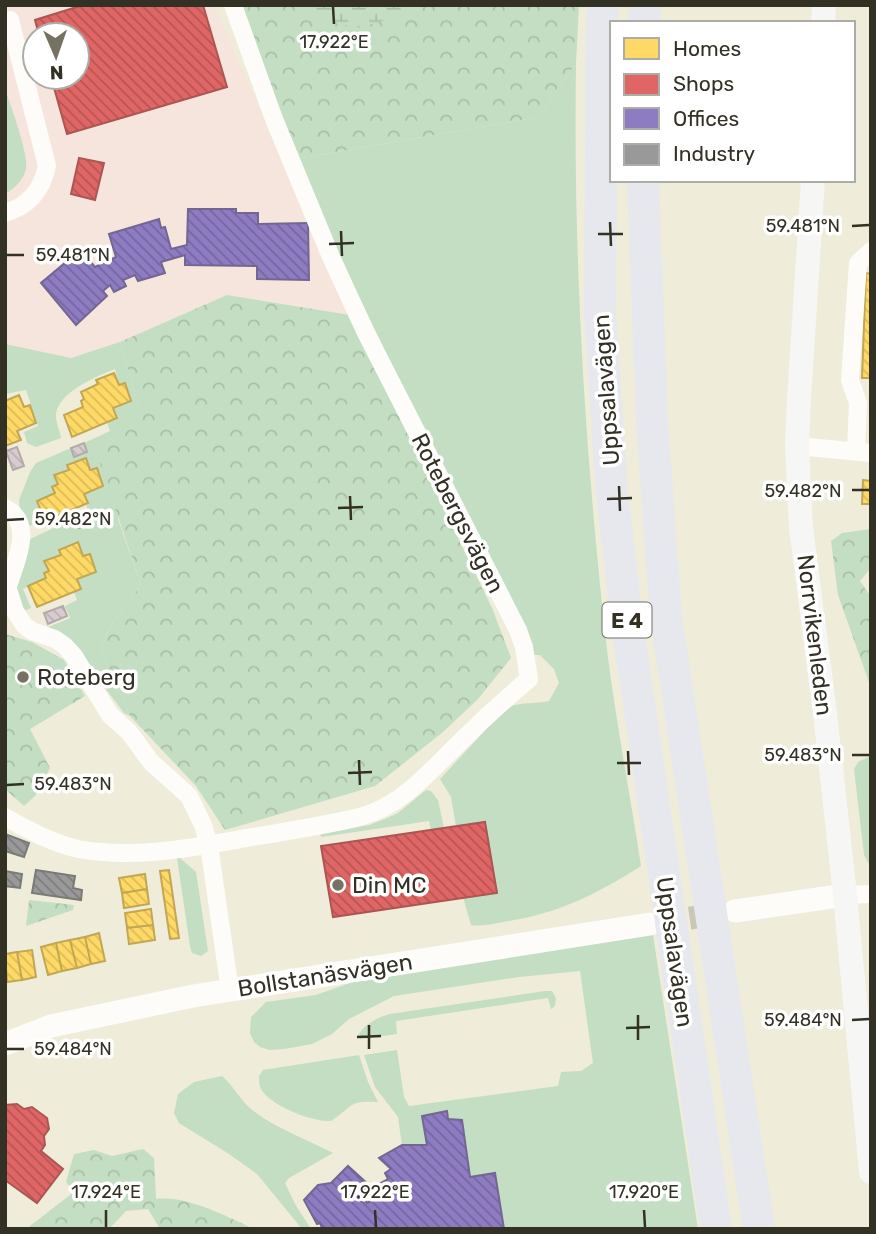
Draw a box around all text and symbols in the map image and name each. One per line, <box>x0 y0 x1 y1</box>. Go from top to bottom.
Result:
north arrow <box>21 21 91 91</box>
legend <box>610 21 855 182</box>
text: 17.922°E <box>299 31 369 53</box>
text: Homes <box>673 36 741 61</box>
text: N <box>49 61 64 84</box>
text: Shops <box>673 71 734 96</box>
text: Offices <box>673 106 739 131</box>
text: Industry <box>673 141 755 166</box>
text: 59.481°N <box>766 215 840 237</box>
text: 59.481°N <box>36 244 110 266</box>
street label: Uppsalavägen <box>587 313 625 467</box>
street label: Rotebergsvägen <box>406 428 510 598</box>
text: 59.482°N <box>764 480 842 502</box>
text: 59.482°N <box>34 508 112 530</box>
street label: Norrvikenleden <box>791 553 839 717</box>
road number: E 4 <box>602 602 652 638</box>
place label: Roteberg <box>37 663 136 691</box>
marker: Roteberg <box>15 669 31 685</box>
text: 59.483°N <box>764 744 842 766</box>
text: 59.483°N <box>34 773 112 795</box>
place label: Din MC <box>352 871 427 899</box>
street label: Uppsalavägen <box>651 875 699 1029</box>
marker: Din MC <box>330 877 346 893</box>
street label: Bollstanäsvägen <box>236 947 414 1003</box>
text: 59.484°N <box>764 1009 842 1031</box>
text: 59.484°N <box>34 1038 112 1060</box>
text: 17.924°E <box>71 1181 141 1203</box>
text: 17.922°E <box>340 1181 410 1203</box>
text: 17.920°E <box>609 1181 679 1203</box>

